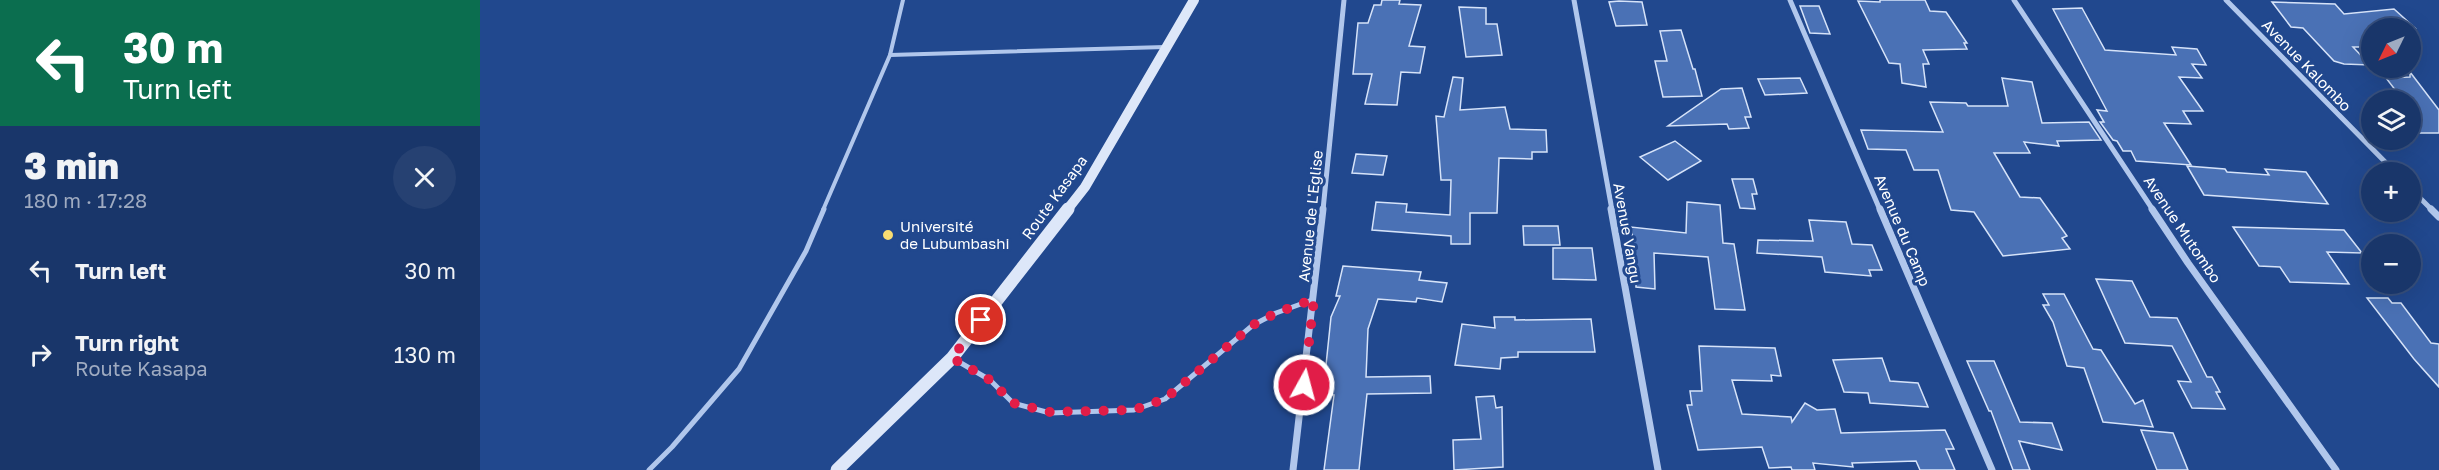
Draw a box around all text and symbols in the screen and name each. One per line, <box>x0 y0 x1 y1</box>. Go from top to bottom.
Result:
street label: Avenue Kalombo <box>2259 15 2355 115</box>
north arrow <box>2361 18 2421 78</box>
map controls <box>2361 18 2421 294</box>
text: 30 m <box>123 22 223 72</box>
icon: left <box>24 24 102 102</box>
text: Turn left <box>123 73 232 105</box>
button: layers <box>2361 90 2421 150</box>
text: 3 min <box>24 144 119 187</box>
button: close <box>393 146 456 209</box>
street label: Avenue de L'Eglise <box>1294 149 1326 283</box>
street label: Route Kasapa <box>1018 152 1090 242</box>
button: + <box>2361 162 2421 222</box>
street label: Avenue du Camp <box>1871 171 1935 289</box>
street label: Avenue Mutombo <box>2141 172 2225 286</box>
street label: Avenue Vangu <box>1610 181 1646 285</box>
text: 180 m · 17:28 <box>24 188 147 212</box>
place label: Université de Lubumbashi <box>900 217 1009 252</box>
marker: Université de Lubumbashi <box>881 228 895 242</box>
button: − <box>2361 234 2421 294</box>
icon: left <box>24 254 57 287</box>
text: Turn left <box>75 257 166 284</box>
text: 30 m <box>405 257 456 284</box>
pin <box>955 294 1006 345</box>
icon: arrive <box>964 303 997 336</box>
text: Turn right <box>75 329 179 356</box>
icon: right <box>24 338 57 371</box>
text: 130 m <box>394 341 456 368</box>
position arrow <box>1272 353 1336 417</box>
text: Route Kasapa <box>75 356 208 380</box>

